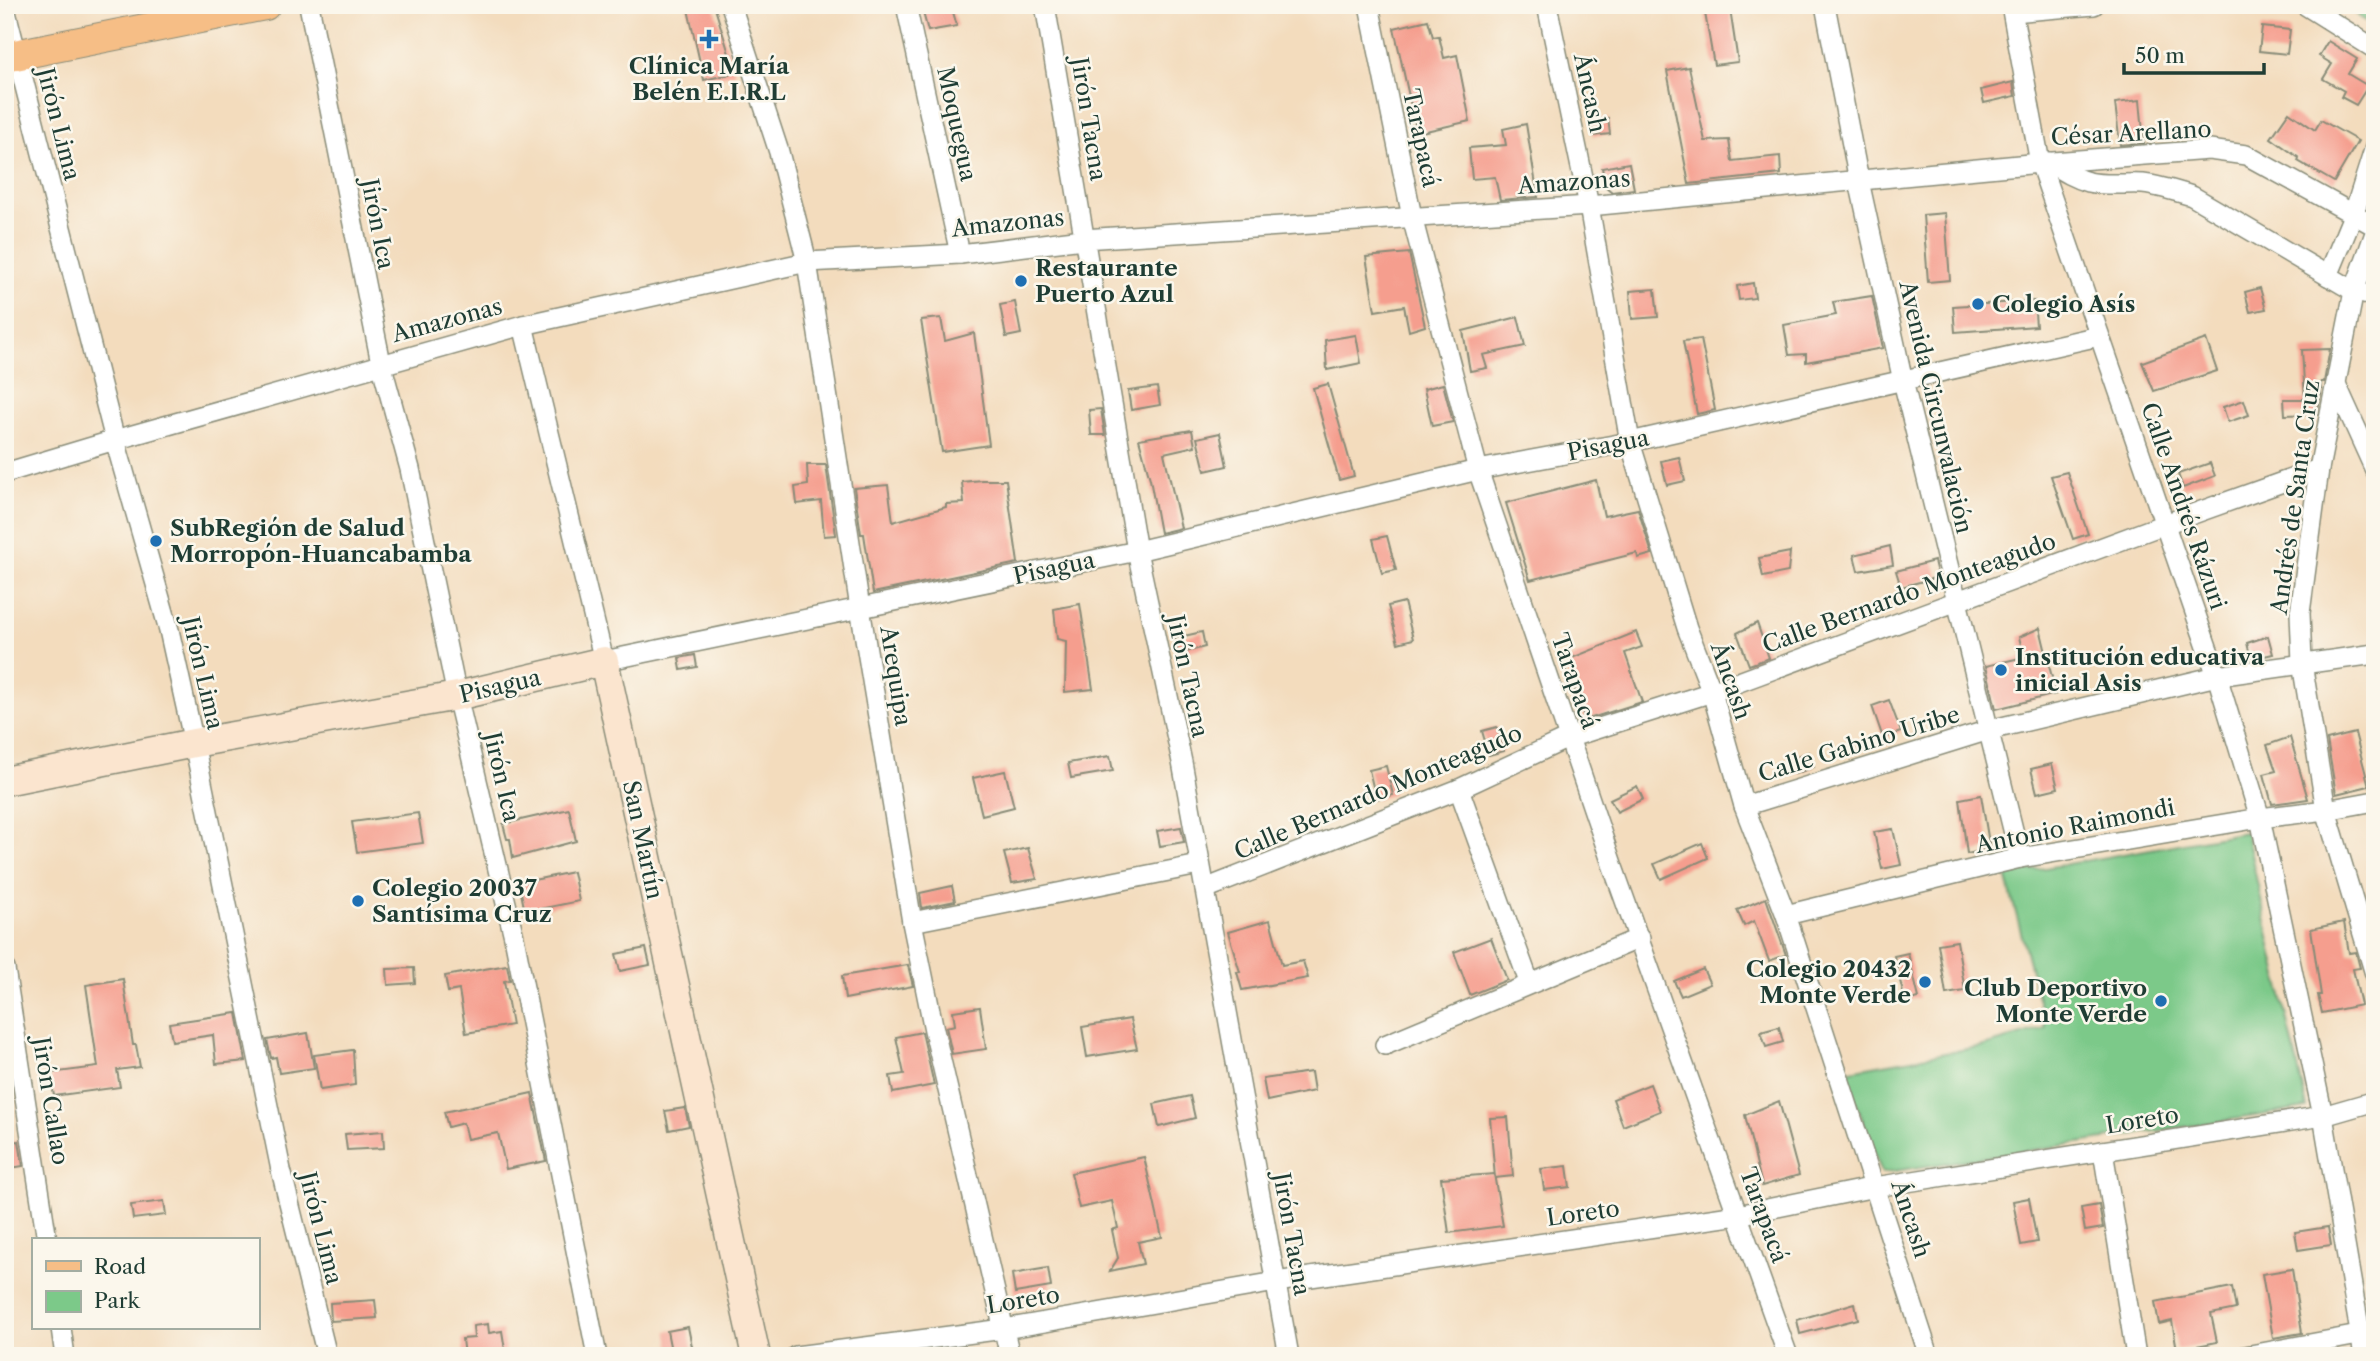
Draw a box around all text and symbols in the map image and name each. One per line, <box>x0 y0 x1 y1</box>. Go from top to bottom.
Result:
marker: Clínica María Belén E.I.R.L <box>699 29 719 49</box>
scale bar <box>2124 32 2264 76</box>
text: 50 m <box>2135 43 2185 68</box>
street label: Áncash <box>1568 50 1612 135</box>
place label: Clínica María Belén E.I.R.L <box>629 52 790 106</box>
street label: Jirón Tacna <box>1065 52 1113 183</box>
street label: Jirón Lima <box>31 62 87 184</box>
street label: Moquegua <box>931 64 983 185</box>
street label: Tarapacá <box>1397 86 1445 190</box>
street label: César Arellano <box>2050 115 2212 151</box>
street label: Amazonas <box>1516 164 1631 200</box>
street label: Jirón Ica <box>355 173 401 272</box>
street label: Amazonas <box>949 203 1066 243</box>
place label: Restaurante Puerto Azul <box>1035 254 1178 308</box>
marker: Restaurante Puerto Azul <box>1013 273 1029 289</box>
street label: Avenida Circunvalación <box>1893 277 1979 536</box>
place label: Colegio Asís <box>1992 290 2135 318</box>
street label: Amazonas <box>388 292 505 348</box>
marker: Colegio Asís <box>1970 296 1986 312</box>
street label: Andrés de Santa Cruz <box>2265 378 2325 617</box>
street label: Calle Andrés Rázuri <box>2135 399 2233 613</box>
street label: Pisagua <box>1565 423 1652 467</box>
place label: SubRegión de Salud Morropón-Huancabamba <box>170 514 472 568</box>
street label: Calle Bernardo Monteagudo <box>1759 527 2059 659</box>
marker: SubRegión de Salud Morropón-Huancabamba <box>148 533 164 549</box>
street label: Pisagua <box>1011 546 1098 590</box>
street label: Jirón Tacna <box>1161 609 1215 741</box>
street label: Jirón Lima <box>176 611 230 733</box>
street label: Arequipa <box>874 623 918 729</box>
street label: Tarapacá <box>1546 629 1605 733</box>
street label: Áncash <box>1704 638 1757 723</box>
place label: Institución educativa inicial Asis <box>2015 643 2265 697</box>
marker: Institución educativa inicial Asis <box>1993 662 2009 678</box>
street label: Pisagua <box>457 663 544 709</box>
street label: Calle Gabino Uribe <box>1755 700 1963 788</box>
street label: Calle Bernardo Monteagudo <box>1230 719 1526 865</box>
street label: Jirón Ica <box>477 726 526 826</box>
street label: San Martín <box>617 778 669 902</box>
street label: Antonio Raimondi <box>1972 793 2177 859</box>
place label: Colegio 20037 Santísima Cruz <box>372 874 552 928</box>
marker: Colegio 20037 Santísima Cruz <box>350 893 366 909</box>
place label: Colegio 20432 Monte Verde <box>1746 955 1911 1009</box>
marker: Colegio 20432 Monte Verde <box>1917 974 1933 990</box>
place label: Club Deportivo Monte Verde <box>1964 974 2147 1028</box>
marker: Club Deportivo Monte Verde <box>2153 993 2169 1009</box>
street label: Jirón Callao <box>27 1032 75 1167</box>
street label: Loreto <box>2103 1100 2181 1140</box>
street label: Tarapacá <box>1734 1164 1794 1267</box>
street label: Jirón Lima <box>293 1166 349 1288</box>
street label: Jirón Tacna <box>1267 1167 1317 1299</box>
street label: Áncash <box>1885 1176 1937 1261</box>
street label: Loreto <box>1545 1194 1621 1232</box>
legend <box>32 1238 259 1330</box>
text: Road <box>94 1254 146 1279</box>
street label: Loreto <box>984 1280 1062 1320</box>
text: Park <box>94 1288 140 1313</box>

